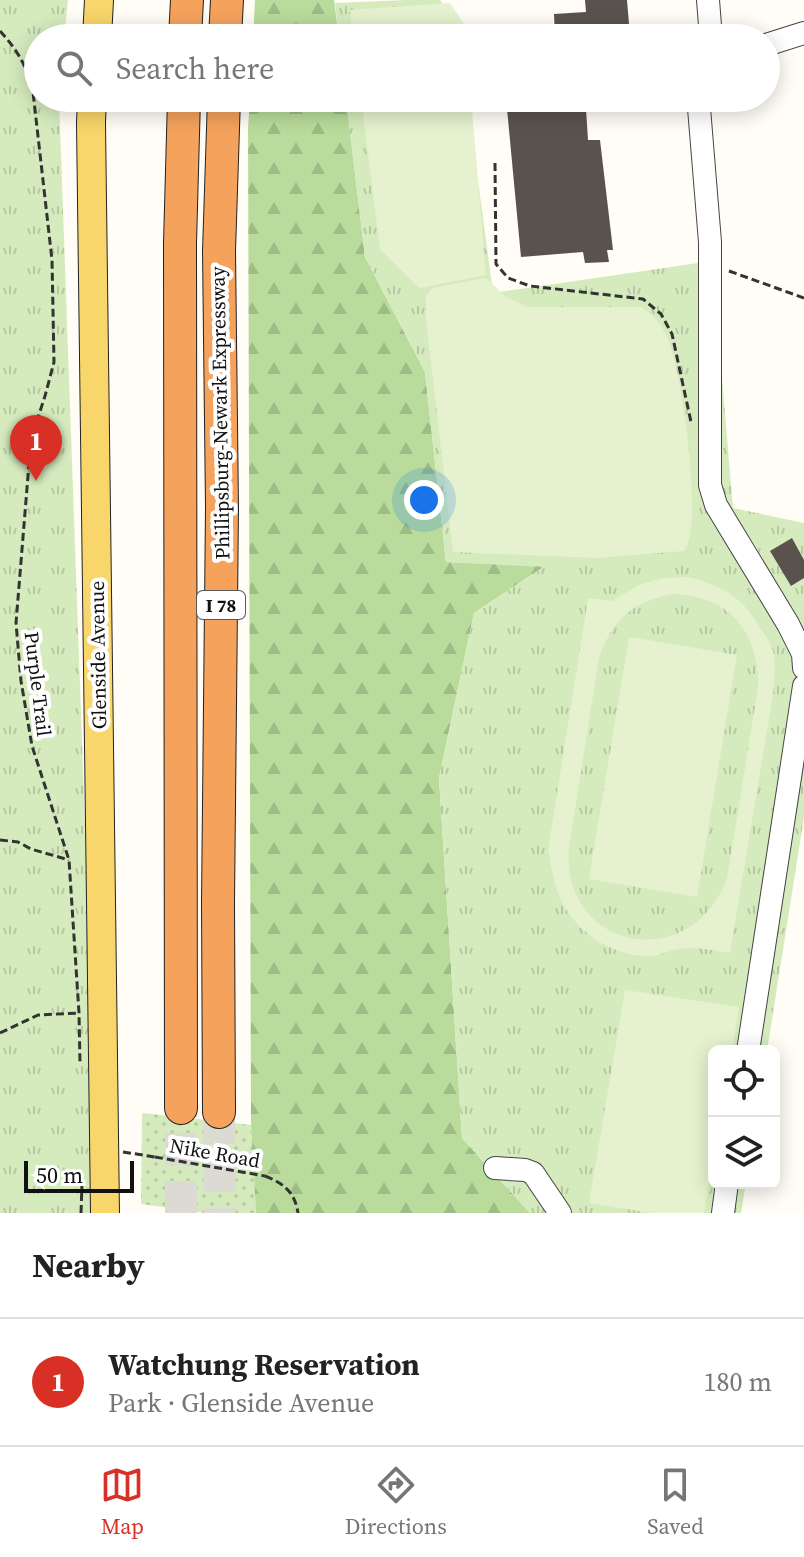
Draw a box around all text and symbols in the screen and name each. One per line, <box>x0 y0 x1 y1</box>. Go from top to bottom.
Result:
search box <box>24 24 780 112</box>
icon: search <box>52 46 96 90</box>
text: Search here <box>116 48 274 89</box>
street label: Phillipsburg-Newark Expressway <box>203 265 237 560</box>
pin: 1 <box>10 415 62 481</box>
your location <box>404 480 444 520</box>
street label: Glenside Avenue <box>83 581 113 729</box>
road number: I 78 <box>197 591 245 619</box>
street label: Purple Trail <box>18 630 58 738</box>
map controls <box>708 1045 780 1189</box>
button: locate <box>708 1045 780 1117</box>
button: layers <box>708 1117 780 1189</box>
street label: Nike Road <box>168 1131 263 1175</box>
scale bar <box>24 1157 134 1193</box>
text: 50 m <box>36 1160 83 1190</box>
text: Nearby <box>32 1242 145 1288</box>
text: Watchung Reservation <box>108 1344 420 1385</box>
text: 1 <box>51 1364 65 1400</box>
text: 180 m <box>704 1364 772 1400</box>
text: Park · Glenside Avenue <box>108 1385 374 1421</box>
tab: Map <box>100 1463 144 1541</box>
tab: Directions <box>345 1463 447 1541</box>
tab: Saved <box>647 1463 704 1541</box>

